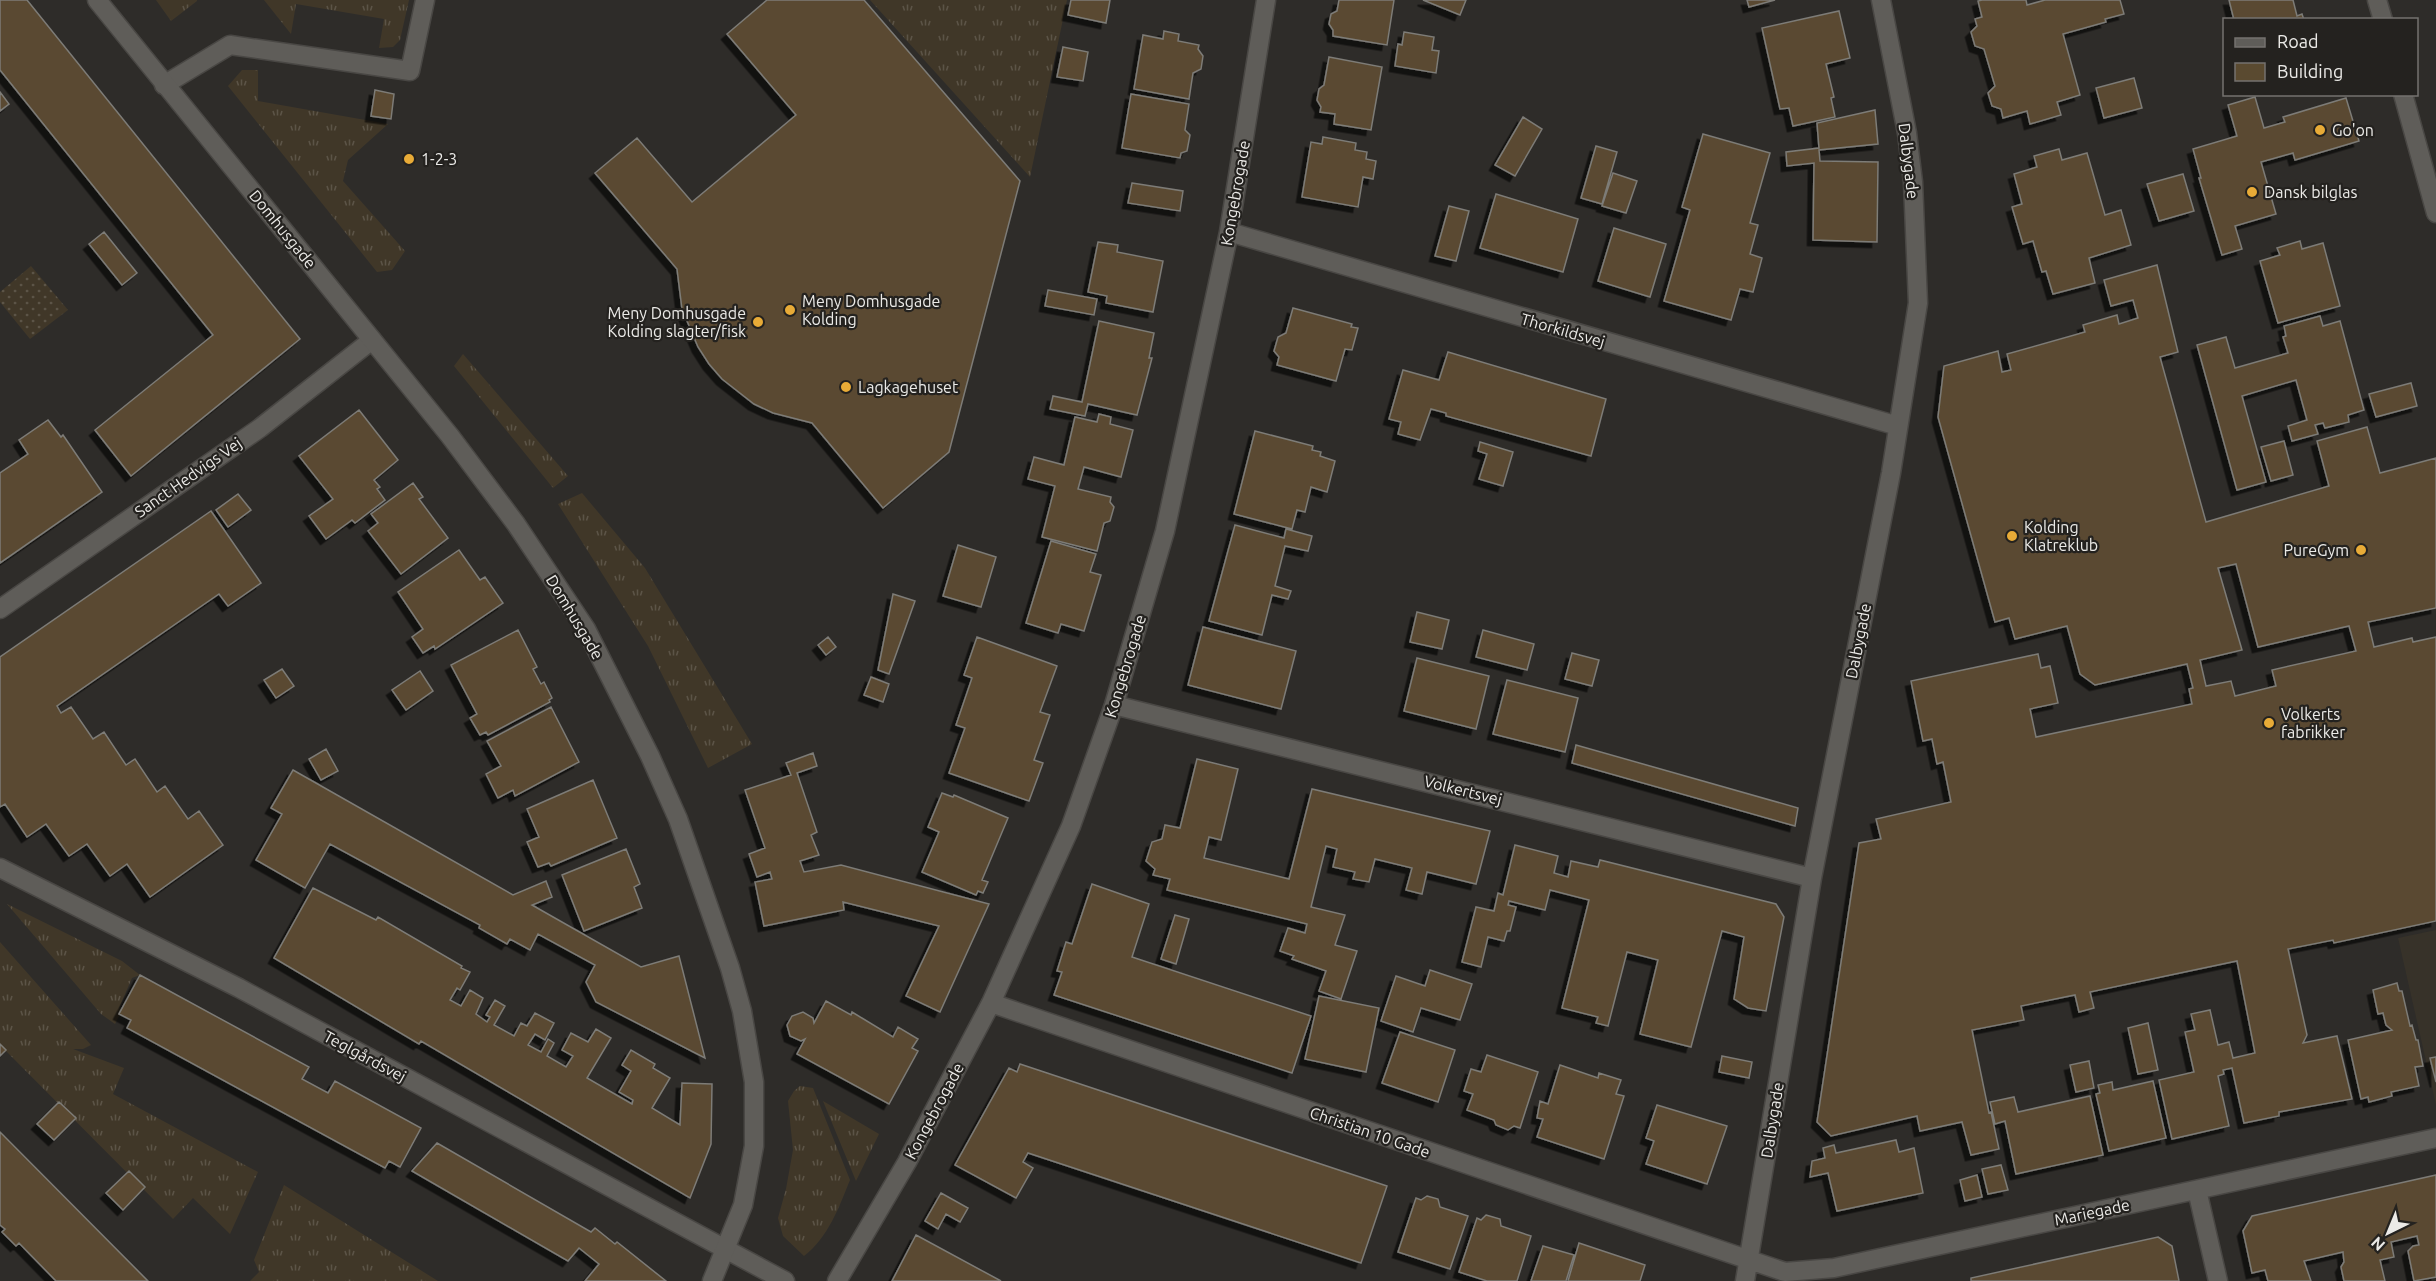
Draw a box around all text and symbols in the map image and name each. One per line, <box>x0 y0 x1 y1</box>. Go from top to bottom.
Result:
legend <box>2223 18 2418 96</box>
text: Road <box>2277 31 2319 51</box>
text: Building <box>2277 61 2343 81</box>
place label: Go'on <box>2332 121 2374 139</box>
street label: Dalbygade <box>1895 122 1923 200</box>
marker: Go'on <box>2313 123 2327 137</box>
street label: Kongebrogade <box>1217 139 1253 247</box>
place label: 1-2-3 <box>421 150 457 168</box>
marker: 1-2-3 <box>402 152 416 166</box>
place label: Dansk bilglas <box>2264 183 2357 201</box>
marker: Dansk bilglas <box>2245 185 2259 199</box>
street label: Domhusgade <box>246 186 320 272</box>
place label: Meny Domhusgade Kolding <box>802 292 940 328</box>
marker: Meny Domhusgade Kolding <box>783 303 797 317</box>
place label: Meny Domhusgade Kolding slagter/fisk <box>608 304 746 340</box>
street label: Thorkildsvej <box>1519 309 1607 351</box>
marker: Meny Domhusgade Kolding slagter/fisk <box>751 315 765 329</box>
place label: Lagkagehuset <box>858 378 959 396</box>
marker: Lagkagehuset <box>839 380 853 394</box>
street label: Sanct Hedvigs Vej <box>131 433 245 521</box>
place label: Kolding Klatreklub <box>2024 518 2098 554</box>
marker: Kolding Klatreklub <box>2005 529 2019 543</box>
place label: PureGym <box>2283 541 2349 559</box>
marker: PureGym <box>2354 543 2368 557</box>
street label: Domhusgade <box>543 572 607 662</box>
street label: Dalbygade <box>1842 602 1874 680</box>
street label: Kongebrogade <box>1101 612 1149 720</box>
place label: Volkerts fabrikker <box>2281 705 2345 741</box>
marker: Volkerts fabrikker <box>2262 716 2276 730</box>
street label: Volkertsvej <box>1422 772 1504 808</box>
street label: Teglgårdsvej <box>321 1027 409 1085</box>
street label: Kongebrogade <box>901 1060 967 1162</box>
street label: Dalbygade <box>1757 1081 1787 1159</box>
street label: Christian 10 Gade <box>1308 1103 1432 1161</box>
street label: Mariegade <box>2053 1195 2131 1229</box>
north arrow <box>2358 1203 2418 1263</box>
text: N <box>2367 1233 2388 1255</box>

